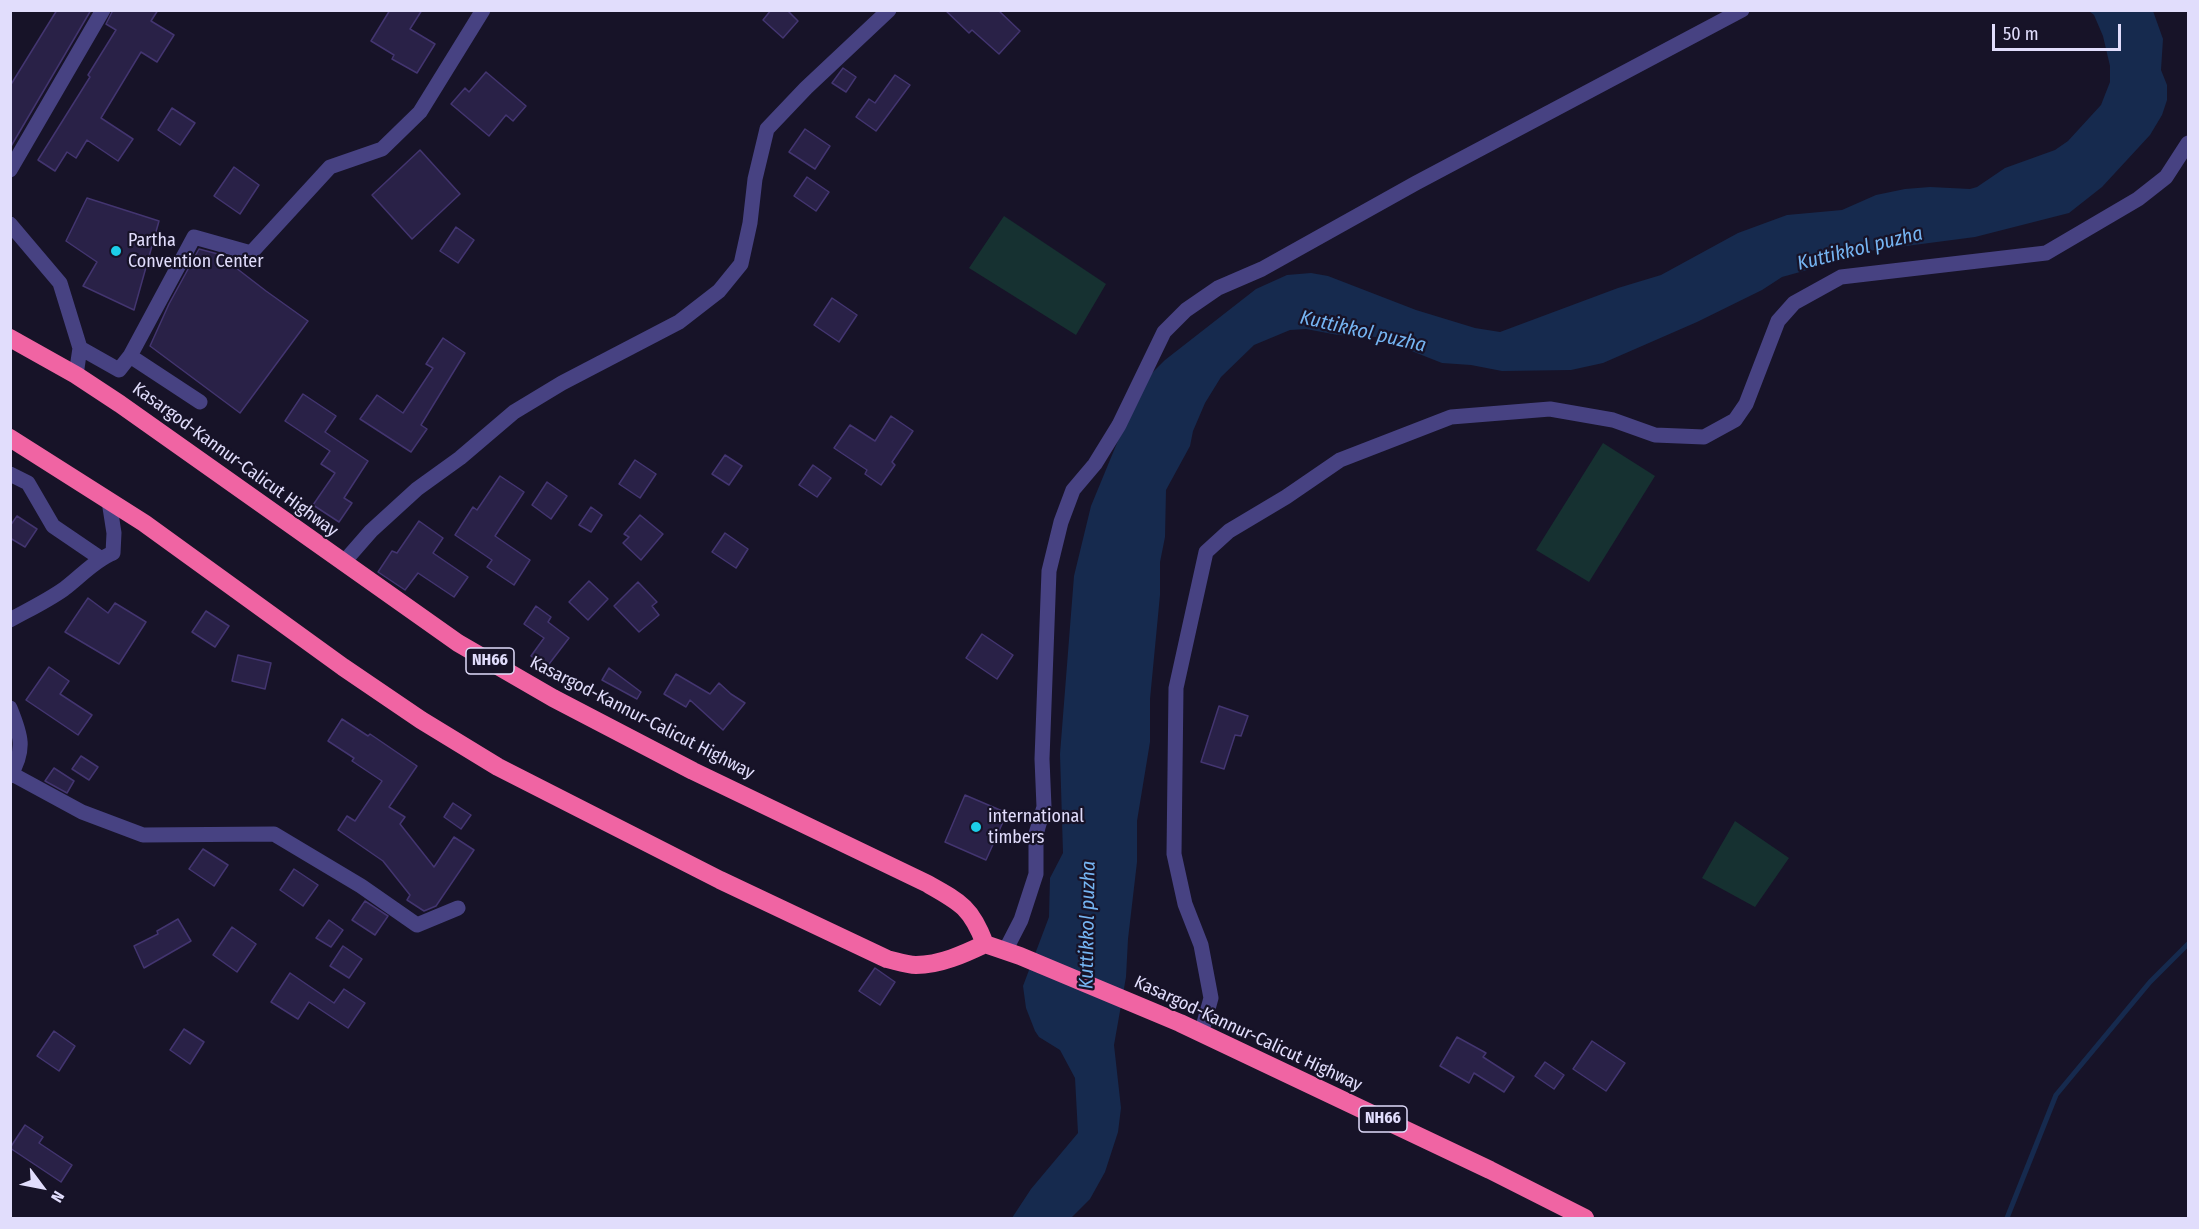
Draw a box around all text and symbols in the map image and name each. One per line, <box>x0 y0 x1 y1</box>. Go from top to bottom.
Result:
scale bar <box>1995 12 2124 50</box>
text: 50 m <box>2003 23 2039 45</box>
water label: Kuttikkol puzha <box>1795 222 1925 276</box>
place label: Partha Convention Center <box>128 230 263 272</box>
marker: Partha Convention Center <box>109 244 123 258</box>
water label: Kuttikkol puzha <box>1298 306 1428 358</box>
street label: Kasargod-Kannur-Calicut Highway <box>128 378 342 542</box>
road number: NH66 <box>466 648 514 674</box>
street label: Kasargod-Kannur-Calicut Highway <box>526 652 758 784</box>
place label: international timbers <box>988 806 1084 848</box>
marker: international timbers <box>969 820 983 834</box>
water label: Kuttikkol puzha <box>1075 861 1101 989</box>
street label: Kasargod-Kannur-Calicut Highway <box>1131 972 1365 1096</box>
road number: NH66 <box>1359 1106 1407 1132</box>
north arrow <box>12 1157 72 1217</box>
text: N <box>47 1188 68 1206</box>

